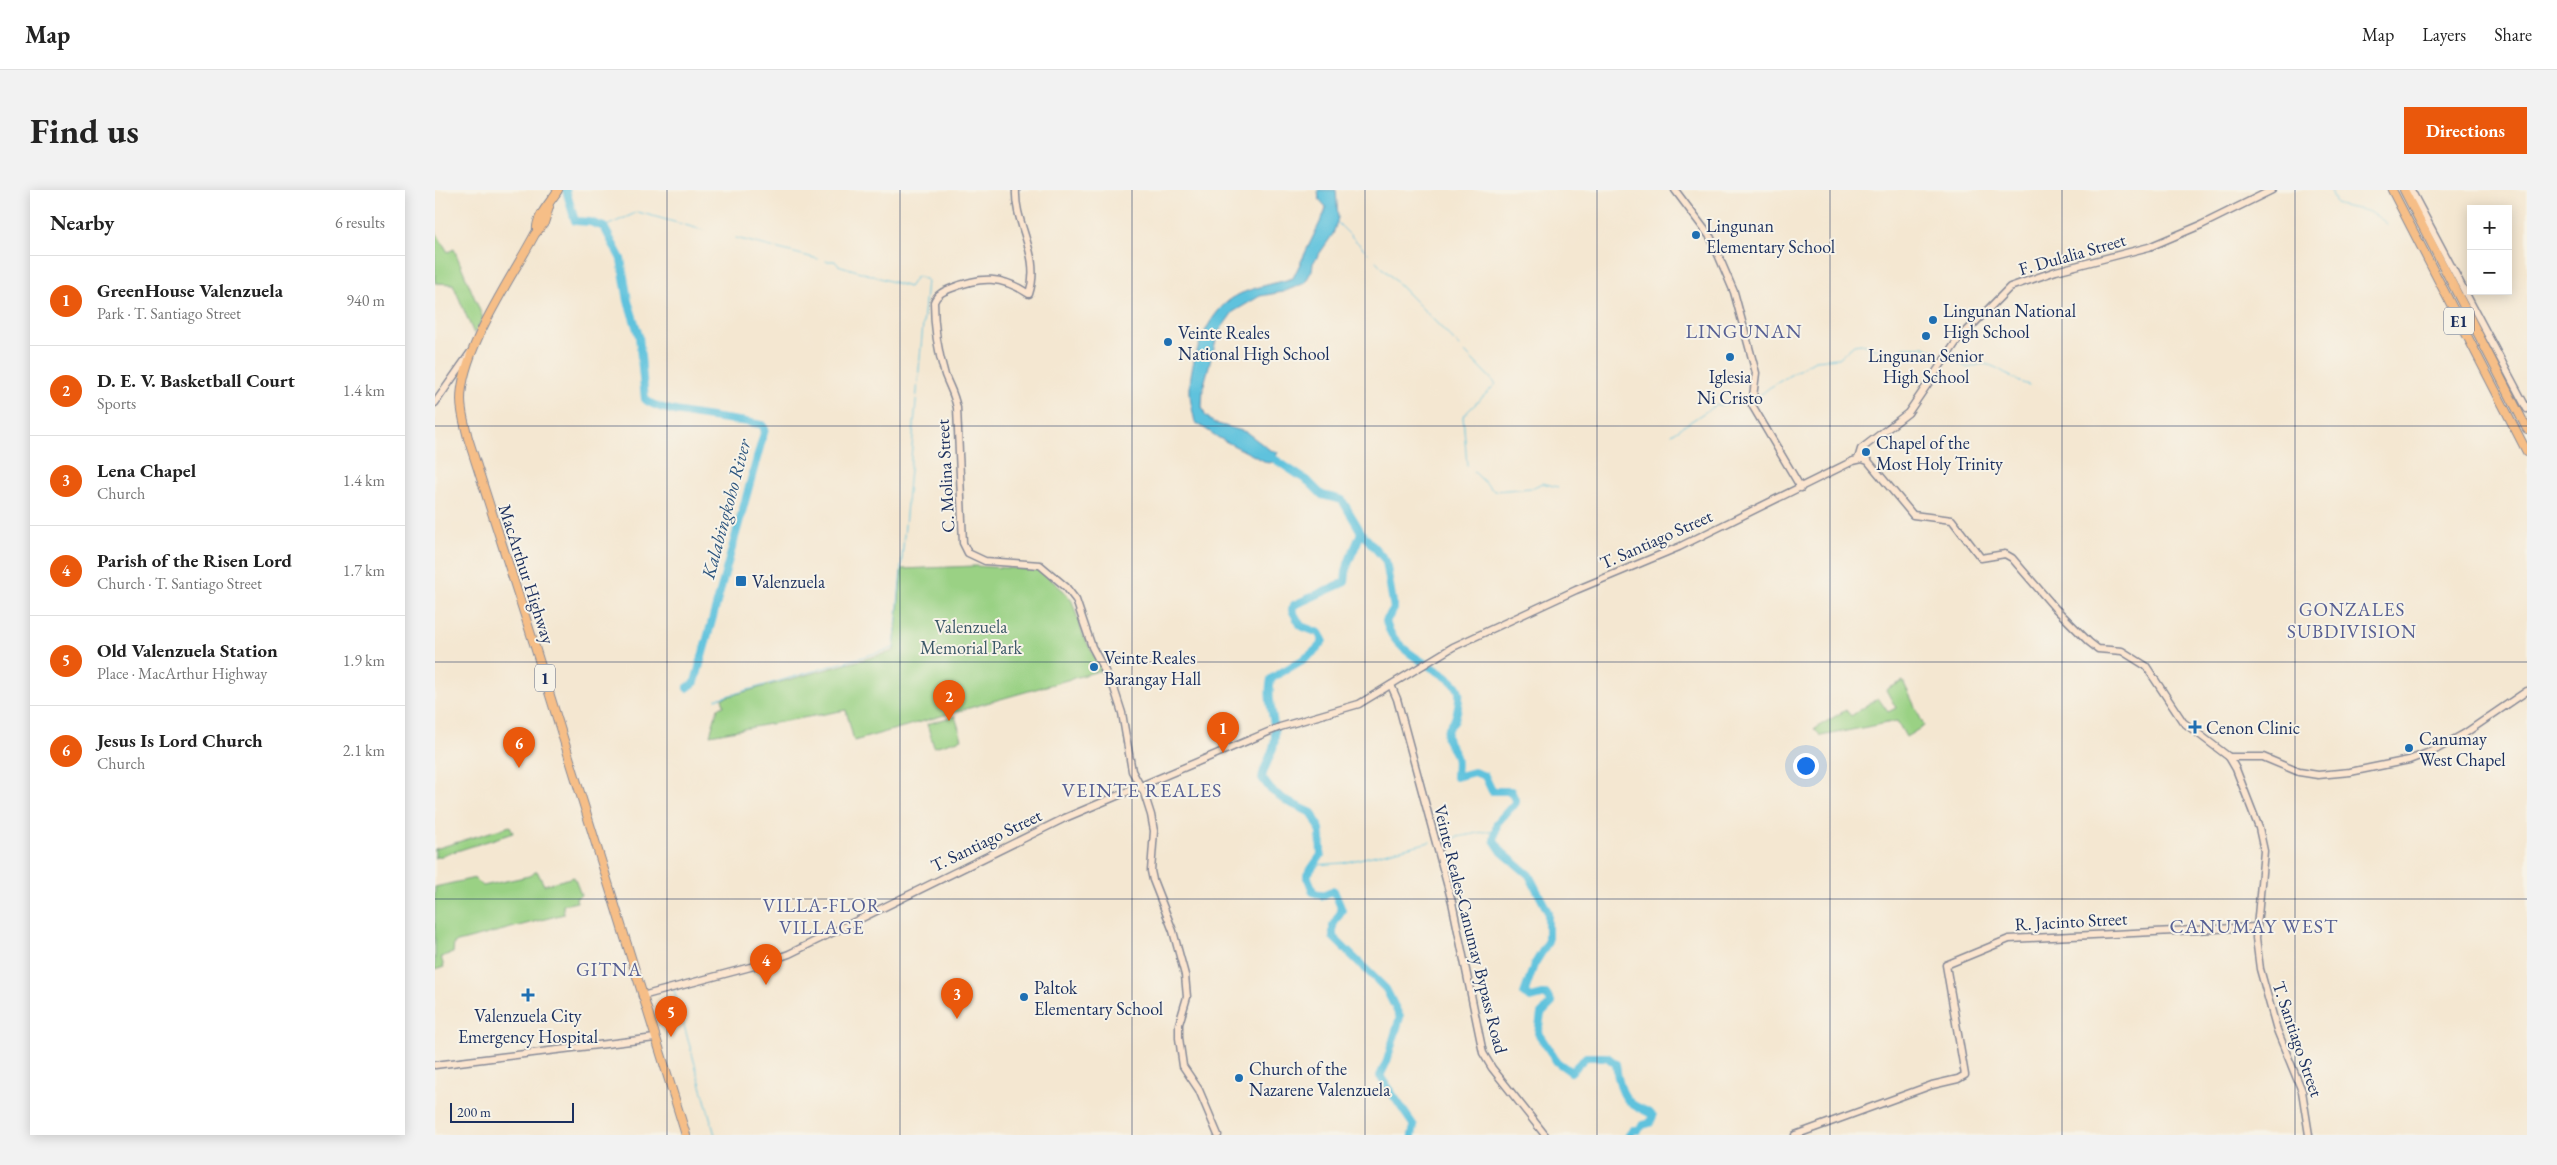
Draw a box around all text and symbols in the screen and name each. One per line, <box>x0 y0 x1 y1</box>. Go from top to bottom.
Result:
text: Map <box>25 19 70 50</box>
text: Map <box>2362 23 2394 46</box>
text: Layers <box>2422 23 2466 46</box>
text: Share <box>2494 23 2532 46</box>
button: Directions <box>2404 107 2527 154</box>
text: Find us <box>30 108 139 153</box>
map controls <box>2467 205 2512 295</box>
button: + <box>2467 205 2512 250</box>
text: Nearby <box>50 209 114 236</box>
text: 6 results <box>335 212 385 233</box>
place label: Lingunan Elementary School <box>1706 214 1835 258</box>
street label: F. Dulalia Street <box>2016 228 2129 280</box>
marker: Lingunan Elementary School <box>1690 229 1702 241</box>
button: − <box>2467 250 2512 295</box>
text: GreenHouse Valenzuela <box>97 278 283 303</box>
text: 1 <box>62 290 70 311</box>
text: 940 m <box>346 290 385 311</box>
place label: Lingunan National High School <box>1943 299 2076 343</box>
text: Park · T. Santiago Street <box>97 303 241 324</box>
road number: E1 <box>2444 308 2474 334</box>
marker: Lingunan National High School <box>1927 314 1939 326</box>
district label: LINGUNAN <box>1685 318 1803 344</box>
place label: Veinte Reales National High School <box>1178 321 1330 365</box>
marker: Lingunan Senior High School <box>1920 330 1932 342</box>
marker: Veinte Reales National High School <box>1162 336 1174 348</box>
place label: Lingunan Senior High School <box>1868 344 1984 388</box>
marker: Iglesia Ni Cristo <box>1724 351 1736 363</box>
place label: Iglesia Ni Cristo <box>1697 365 1763 409</box>
text: D. E. V. Basketball Court <box>97 368 295 393</box>
text: 2 <box>62 380 70 401</box>
text: 1.4 km <box>343 380 385 401</box>
text: Sports <box>97 393 136 414</box>
street label: C. Molina Street <box>931 418 959 533</box>
place label: Chapel of the Most Holy Trinity <box>1876 431 2003 475</box>
water label: Kalabingkoho River <box>695 436 757 583</box>
marker: Chapel of the Most Holy Trinity <box>1860 446 1872 458</box>
text: Lena Chapel <box>97 458 196 483</box>
text: 3 <box>62 470 70 491</box>
text: 1.4 km <box>343 470 385 491</box>
text: Church <box>97 483 145 504</box>
street label: MacArthur Highway <box>494 501 560 647</box>
street label: T. Santiago Street <box>1596 504 1716 574</box>
text: Parish of the Risen Lord <box>97 548 292 573</box>
text: 4 <box>62 560 70 581</box>
text: 1.7 km <box>343 560 385 581</box>
place label: Valenzuela <box>752 570 826 593</box>
text: Church · T. Santiago Street <box>97 573 262 594</box>
marker: Valenzuela <box>734 574 748 588</box>
district label: GONZALES SUBDIVISION <box>2287 597 2417 644</box>
park label: Valenzuela Memorial Park <box>920 615 1023 659</box>
text: Old Valenzuela Station <box>97 638 278 663</box>
place label: Veinte Reales Barangay Hall <box>1104 646 1201 690</box>
text: 5 <box>62 650 70 671</box>
text: 1.9 km <box>343 650 385 671</box>
marker: Veinte Reales Barangay Hall <box>1088 661 1100 673</box>
text: Place · MacArthur Highway <box>97 663 267 684</box>
road number: 1 <box>535 664 555 692</box>
pin: 2 <box>933 680 965 721</box>
pin: 1 <box>1207 712 1239 753</box>
place label: Cenon Clinic <box>2206 716 2300 739</box>
marker: Cenon Clinic <box>2188 720 2202 734</box>
pin: 6 <box>503 727 535 768</box>
place label: Canumay West Chapel <box>2419 727 2506 771</box>
text: Jesus Is Lord Church <box>97 728 263 753</box>
text: 6 <box>62 740 70 761</box>
text: 2.1 km <box>343 740 385 761</box>
marker: Canumay West Chapel <box>2403 742 2415 754</box>
text: Church <box>97 753 145 774</box>
your location <box>1793 753 1819 779</box>
district label: VEINTE REALES <box>1062 777 1222 803</box>
street label: Veinte Reales-Canumay Bypass Road <box>1429 802 1513 1057</box>
street label: T. Santiago Street <box>927 803 1046 877</box>
district label: VILLA-FLOR VILLAGE <box>763 893 881 940</box>
street label: R. Jacinto Street <box>2014 907 2128 935</box>
district label: CANUMAY WEST <box>2170 913 2338 939</box>
pin: 4 <box>750 944 782 985</box>
district label: GITNA <box>576 957 642 982</box>
place label: Paltok Elementary School <box>1034 976 1163 1020</box>
pin: 3 <box>941 978 973 1019</box>
street label: T. Santiago Street <box>2267 978 2329 1100</box>
marker: Valenzuela City Emergency Hospital <box>521 988 535 1002</box>
marker: Paltok Elementary School <box>1018 991 1030 1003</box>
pin: 5 <box>655 996 687 1037</box>
place label: Valenzuela City Emergency Hospital <box>458 1004 598 1048</box>
place label: Church of the Nazarene Valenzuela <box>1249 1057 1391 1101</box>
marker: Church of the Nazarene Valenzuela <box>1233 1072 1245 1084</box>
scale bar <box>450 1100 574 1123</box>
text: 200 m <box>457 1103 491 1121</box>

